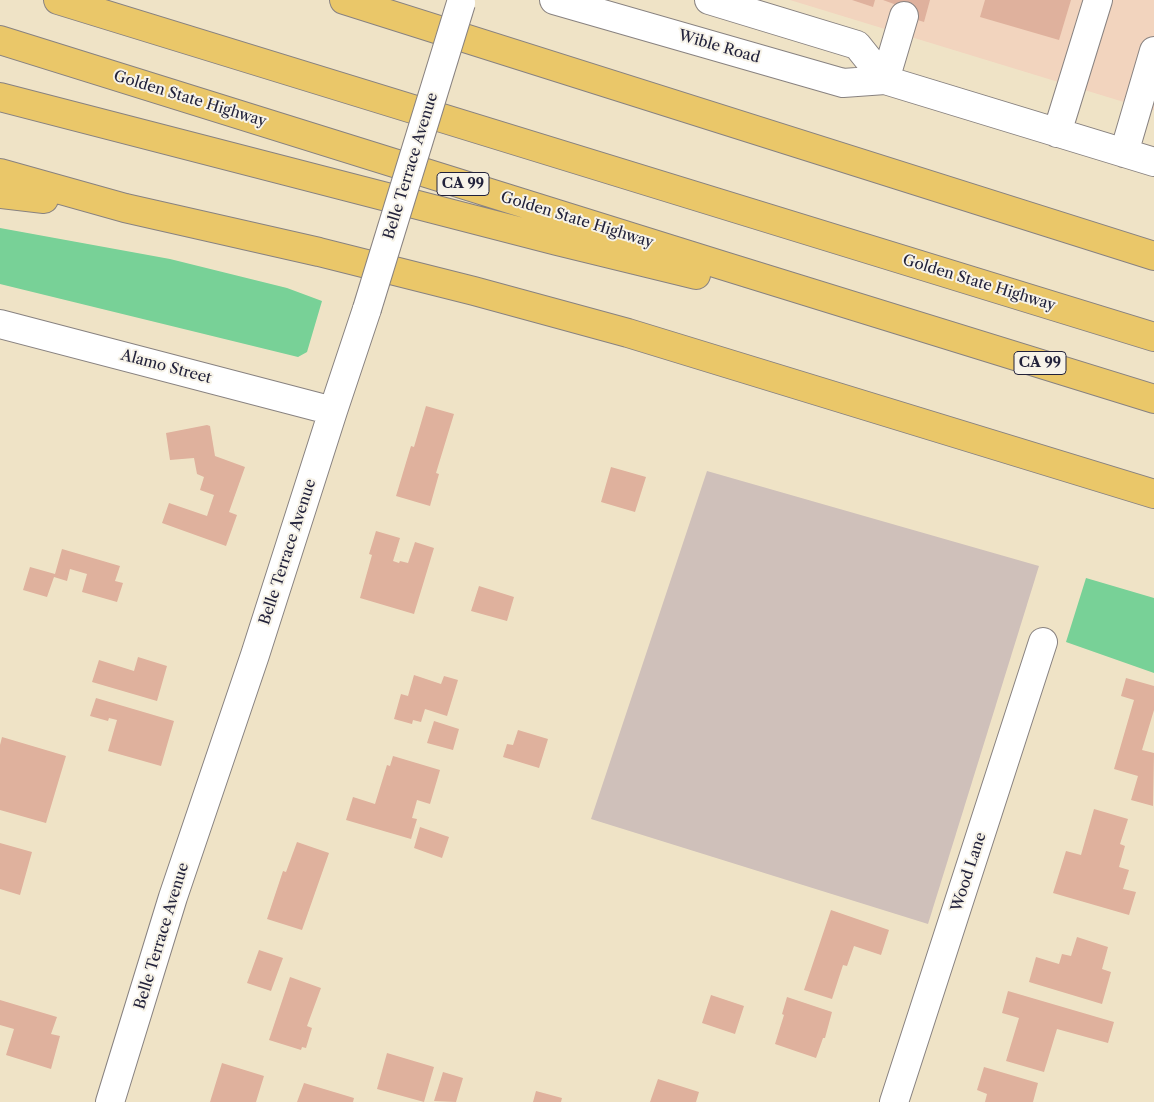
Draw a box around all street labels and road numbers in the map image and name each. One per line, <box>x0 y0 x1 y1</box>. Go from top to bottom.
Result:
street label: Wible Road <box>676 27 762 67</box>
street label: Golden State Highway <box>111 67 269 131</box>
street label: Belle Terrace Avenue <box>380 90 442 242</box>
road number: CA 99 <box>437 172 489 195</box>
street label: Golden State Highway <box>498 188 656 252</box>
street label: Golden State Highway <box>900 251 1058 315</box>
street label: Alamo Street <box>119 346 213 388</box>
road number: CA 99 <box>1014 352 1066 374</box>
street label: Belle Terrace Avenue <box>256 477 320 627</box>
street label: Wood Lane <box>948 830 990 914</box>
street label: Belle Terrace Avenue <box>131 860 193 1012</box>

